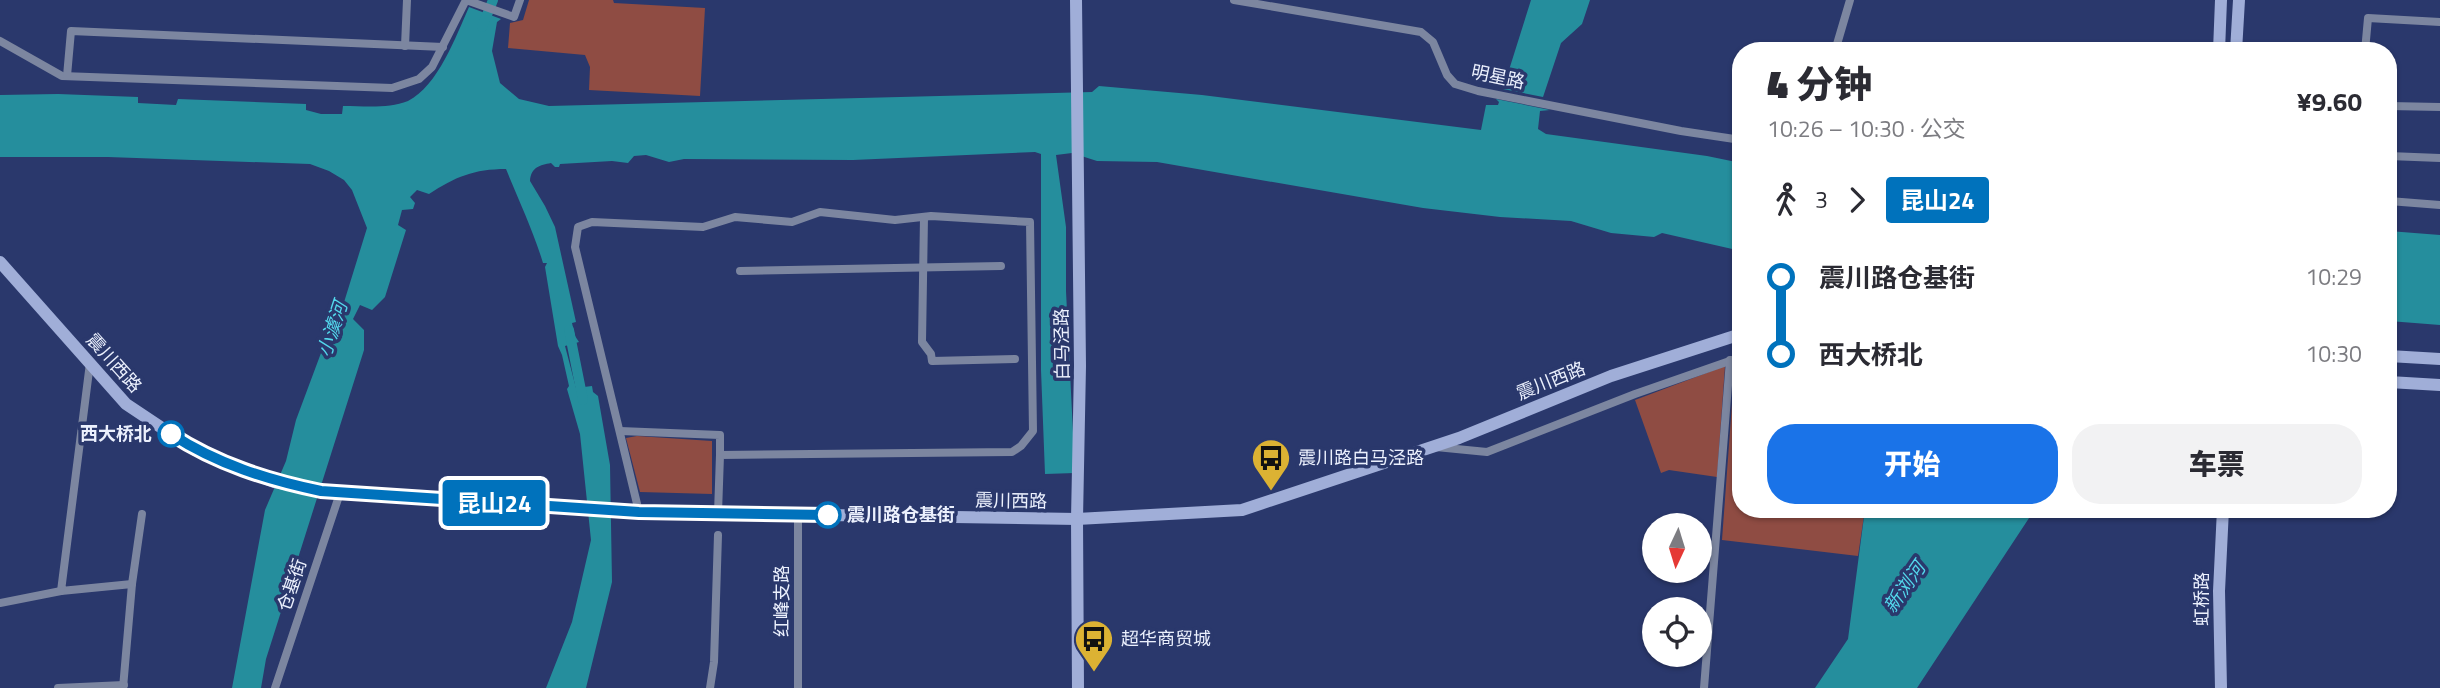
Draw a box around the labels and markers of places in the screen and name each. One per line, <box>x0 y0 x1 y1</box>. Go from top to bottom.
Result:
place label: 西大桥北 <box>80 420 152 447</box>
marker: 西大桥北 <box>158 421 184 447</box>
bus stop icon: 震川路白马泾路 <box>1250 437 1292 492</box>
place label: 震川路白马泾路 <box>1298 444 1424 471</box>
place label: 震川路仓基街 <box>847 501 955 528</box>
marker: 震川路仓基街 <box>815 502 841 528</box>
bus stop icon: 超华商贸城 <box>1073 618 1115 673</box>
place label: 超华商贸城 <box>1121 625 1211 652</box>

